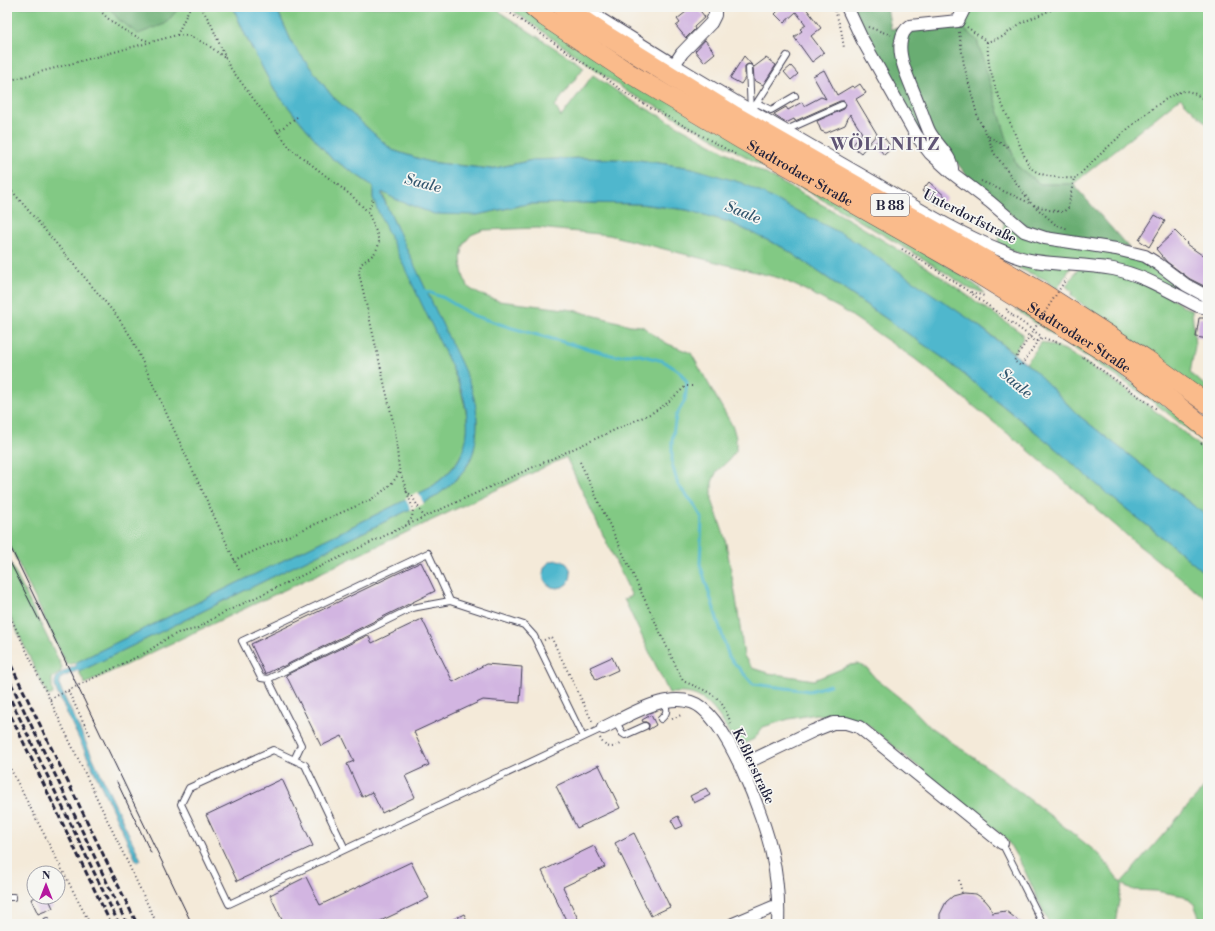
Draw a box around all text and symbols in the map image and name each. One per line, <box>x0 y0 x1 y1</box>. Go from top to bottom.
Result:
district label: WÖLLNITZ <box>829 133 940 156</box>
street label: Stadtrodaer Straße <box>744 137 856 211</box>
water label: Saale <box>403 170 443 197</box>
street label: Unterdorfstraße <box>920 186 1019 248</box>
road number: B 88 <box>871 194 909 216</box>
water label: Saale <box>722 197 764 228</box>
street label: Stadtrodaer Straße <box>1024 299 1134 378</box>
water label: Saale <box>995 364 1036 403</box>
street label: Keßlerstraße <box>728 726 778 807</box>
north arrow <box>26 865 66 905</box>
text: N <box>42 869 51 883</box>

